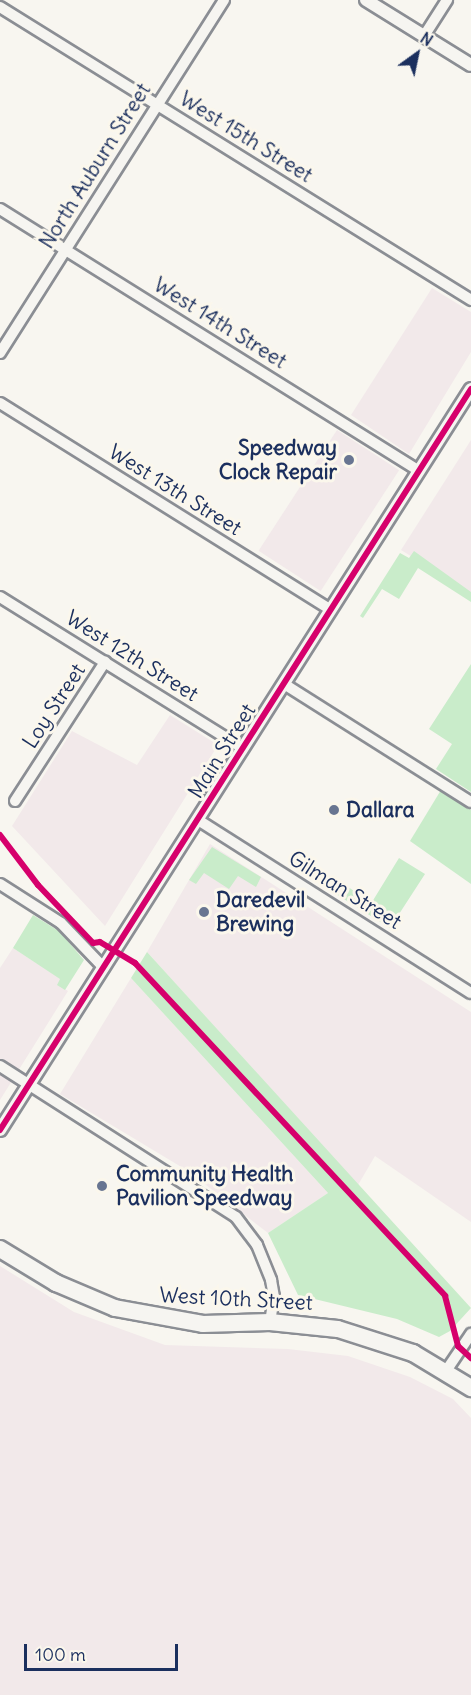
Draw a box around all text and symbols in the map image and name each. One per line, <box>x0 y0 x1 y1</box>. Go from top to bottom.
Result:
north arrow <box>387 24 447 84</box>
text: N <box>417 28 437 50</box>
street label: North Auburn Street <box>34 79 156 253</box>
street label: West 15th Street <box>175 86 317 188</box>
street label: West 14th Street <box>149 272 291 374</box>
place label: Speedway Clock Repair <box>219 435 337 485</box>
street label: West 13th Street <box>104 439 246 541</box>
marker: Speedway Clock Repair <box>342 453 356 467</box>
street label: West 12th Street <box>61 605 203 707</box>
street label: Loy Street <box>17 659 91 753</box>
street label: Main Street <box>183 699 261 803</box>
place label: Dallara <box>346 797 415 823</box>
marker: Dallara <box>327 803 341 817</box>
street label: Gilman Street <box>284 845 406 935</box>
place label: Daredevil Brewing <box>216 887 305 937</box>
marker: Daredevil Brewing <box>197 905 211 919</box>
place label: Community Health Pavilion Speedway <box>116 1161 293 1211</box>
marker: Community Health Pavilion Speedway <box>93 1177 111 1195</box>
street label: West 10th Street <box>159 1282 313 1316</box>
scale bar <box>27 1632 182 1670</box>
text: 100 m <box>35 1643 86 1666</box>

